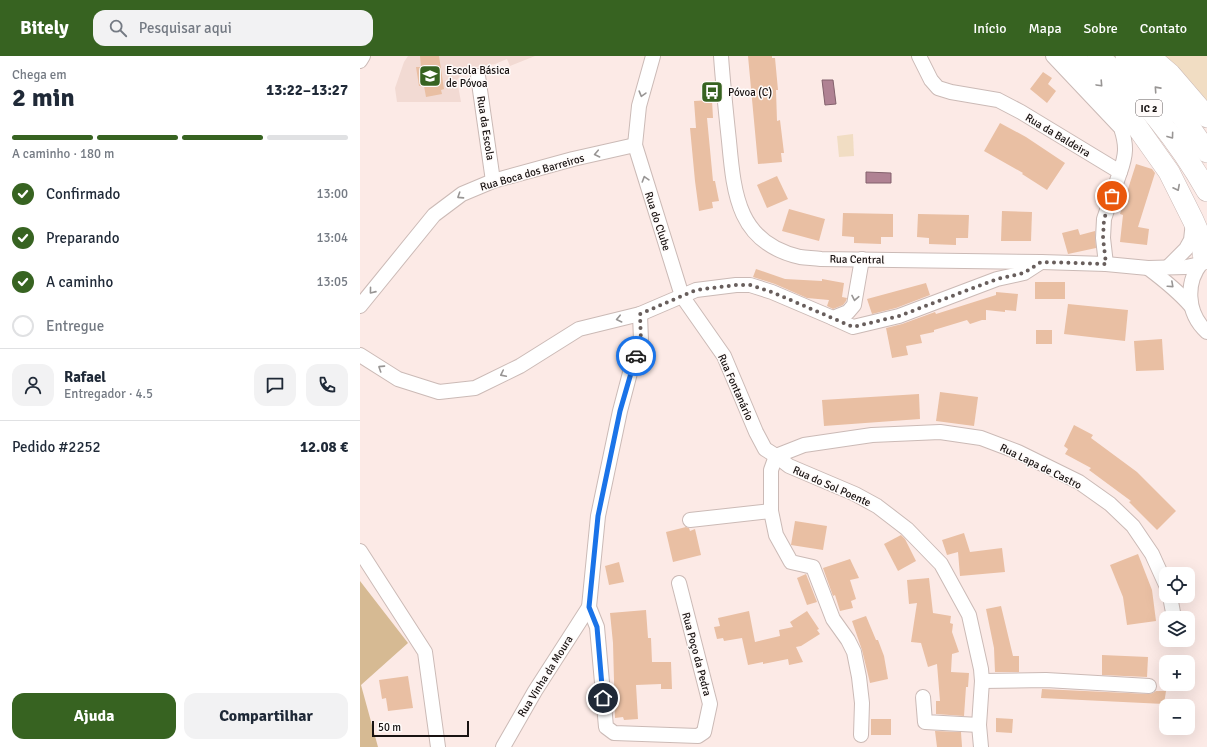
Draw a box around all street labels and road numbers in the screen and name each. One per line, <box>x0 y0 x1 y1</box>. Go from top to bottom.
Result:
street label: Rua da Escola <box>474 95 497 162</box>
road number: IC 2 <box>1136 100 1162 116</box>
street label: Rua da Baldeira <box>1023 111 1093 160</box>
street label: Rua Boca dos Barreiros <box>479 151 586 194</box>
street label: Rua do Clube <box>642 190 673 252</box>
street label: Rua Central <box>829 253 885 266</box>
street label: Rua Fontanário <box>715 352 756 423</box>
street label: Rua Lapa de Castro <box>998 441 1084 492</box>
street label: Rua do Sol Poente <box>791 463 873 510</box>
street label: Rua Poço da Pedra <box>679 611 714 698</box>
street label: Rua Vinha da Moura <box>515 633 576 719</box>

